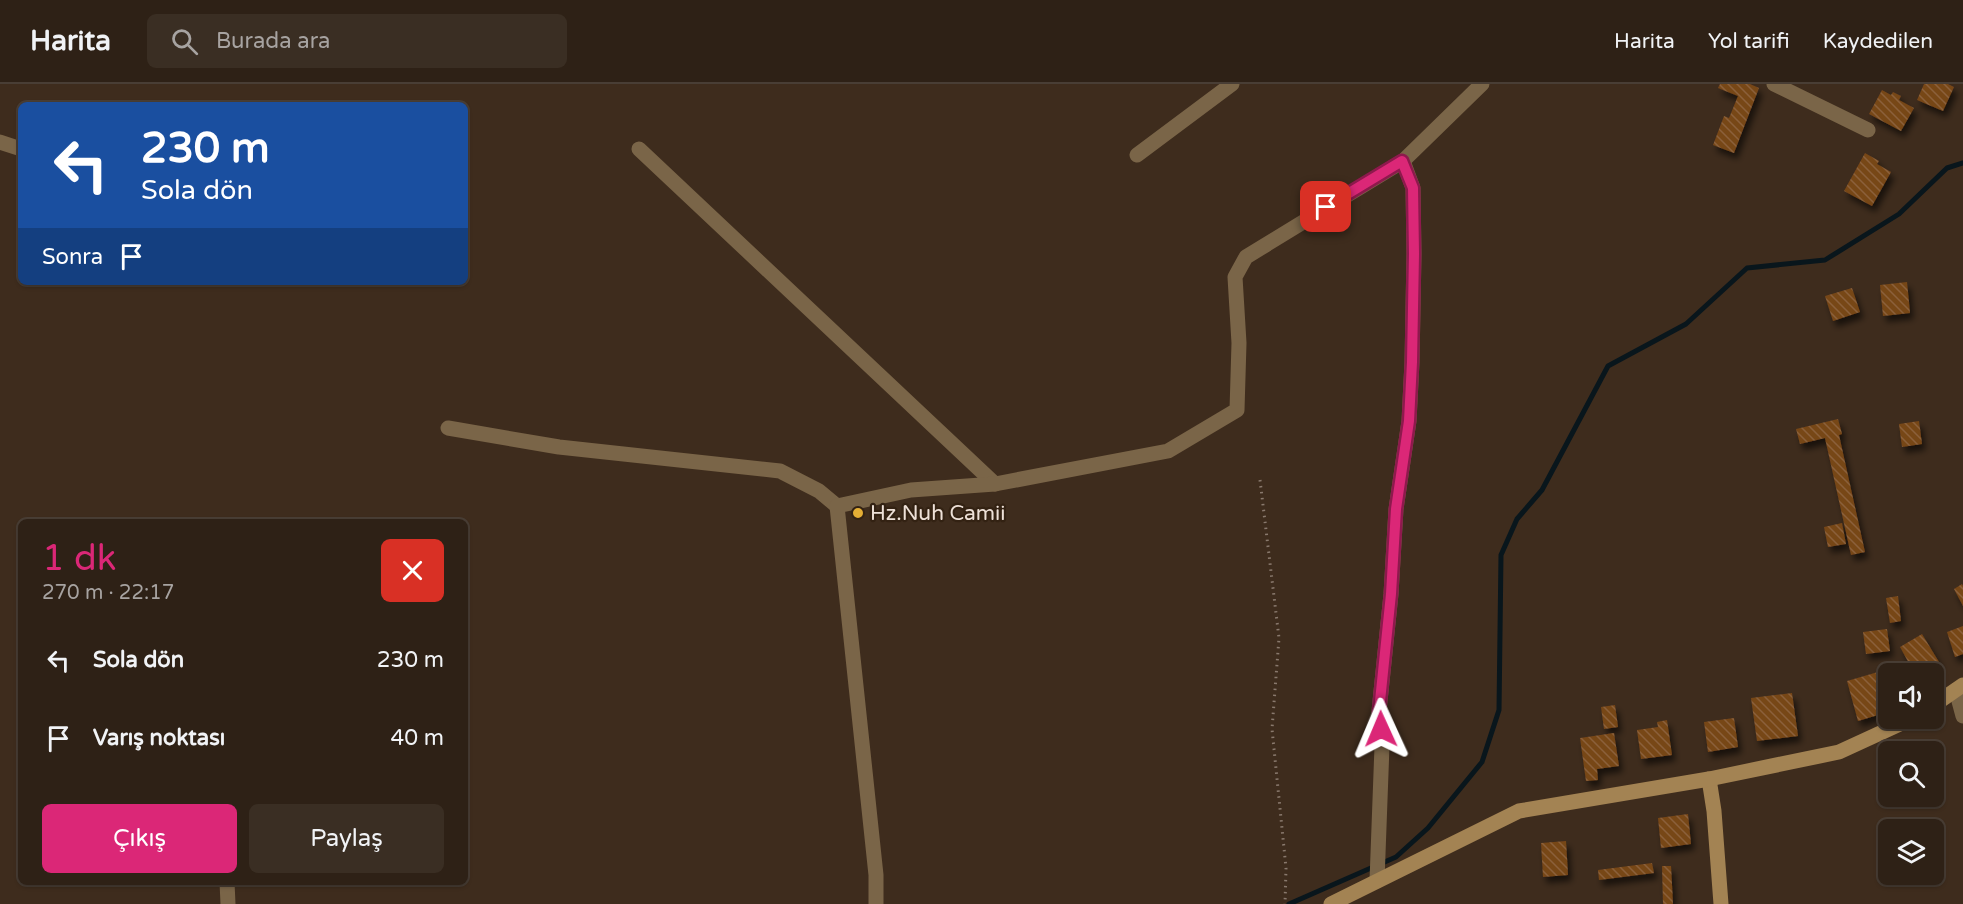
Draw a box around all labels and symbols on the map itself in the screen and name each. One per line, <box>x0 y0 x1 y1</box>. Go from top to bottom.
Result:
pin <box>1300 181 1351 232</box>
place label: Hz.Nuh Camii <box>870 501 1006 526</box>
marker: Hz.Nuh Camii <box>851 506 865 520</box>
position arrow <box>1349 697 1413 761</box>

